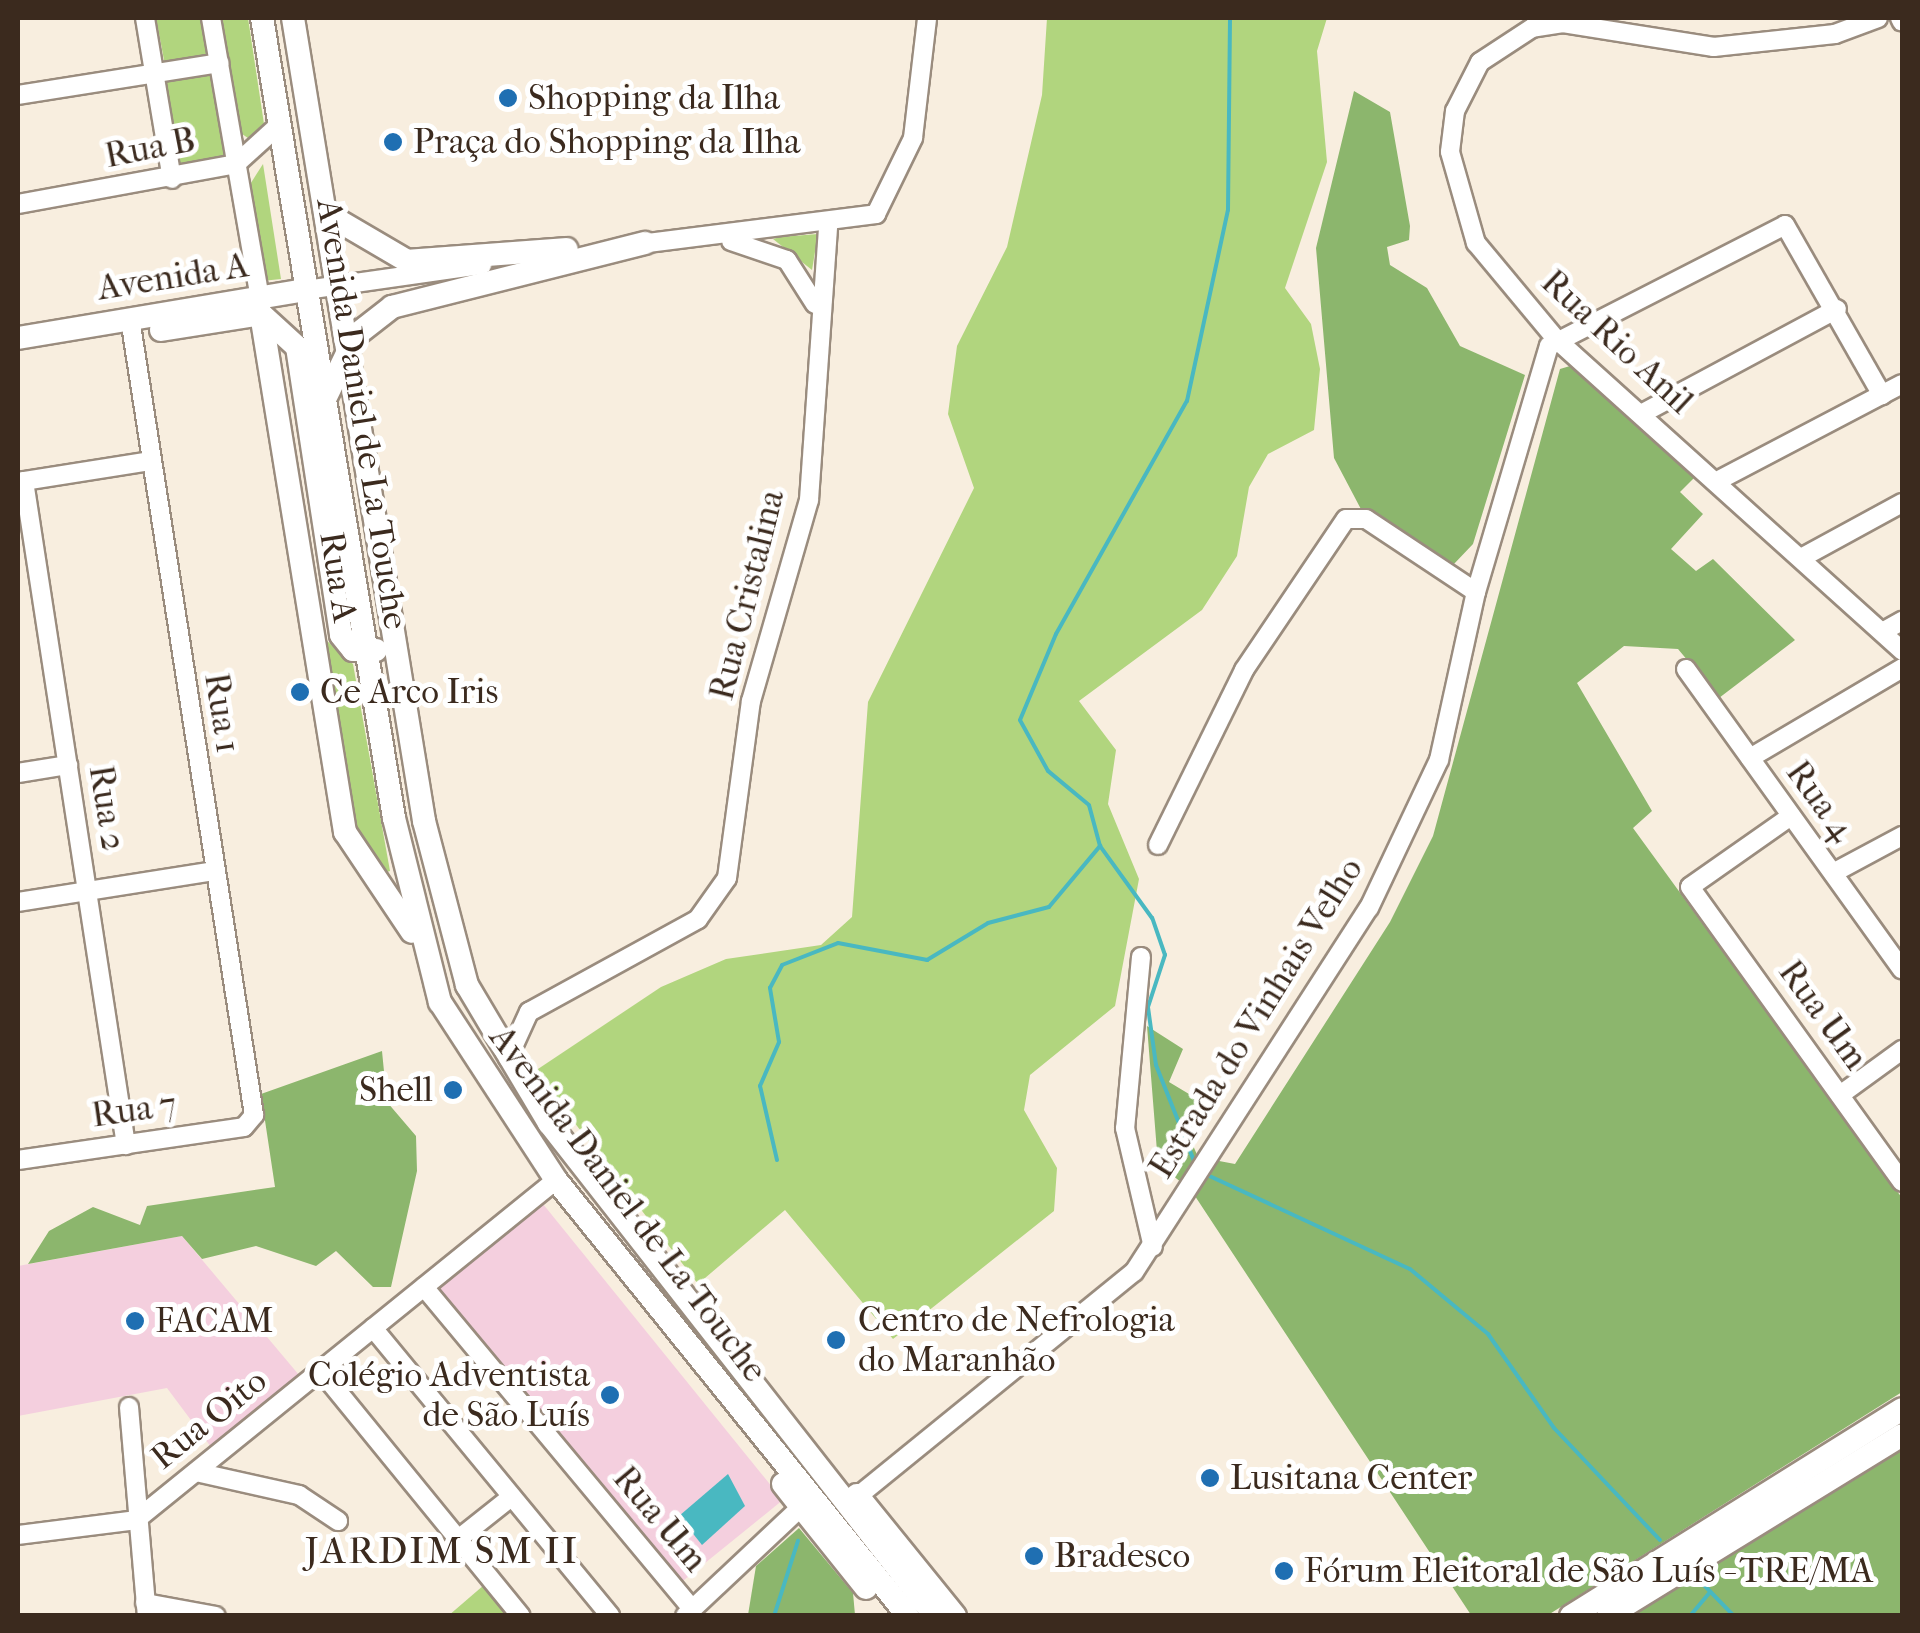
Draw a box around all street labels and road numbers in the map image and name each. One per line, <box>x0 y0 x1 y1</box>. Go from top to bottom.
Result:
street label: Rua B <box>101 119 199 177</box>
street label: Avenida Daniel de La Touche <box>307 196 417 632</box>
street label: Avenida A <box>95 244 251 310</box>
street label: Rua Rio Anil <box>1532 261 1702 423</box>
street label: Rua Cristalina <box>701 486 793 704</box>
street label: Rua A <box>310 529 366 625</box>
street label: Rua 1 <box>195 670 249 756</box>
street label: Rua 4 <box>1777 753 1863 849</box>
street label: Rua 2 <box>80 762 134 854</box>
street label: Estrada do Vinhais Velho <box>1140 850 1372 1186</box>
street label: Rua Um <box>1769 952 1877 1078</box>
street label: Avenida Daniel de La Touche <box>480 1018 776 1390</box>
street label: Rua 7 <box>89 1083 179 1137</box>
street label: Rua Oito <box>143 1360 275 1478</box>
street label: Rua Um <box>604 1458 716 1580</box>

